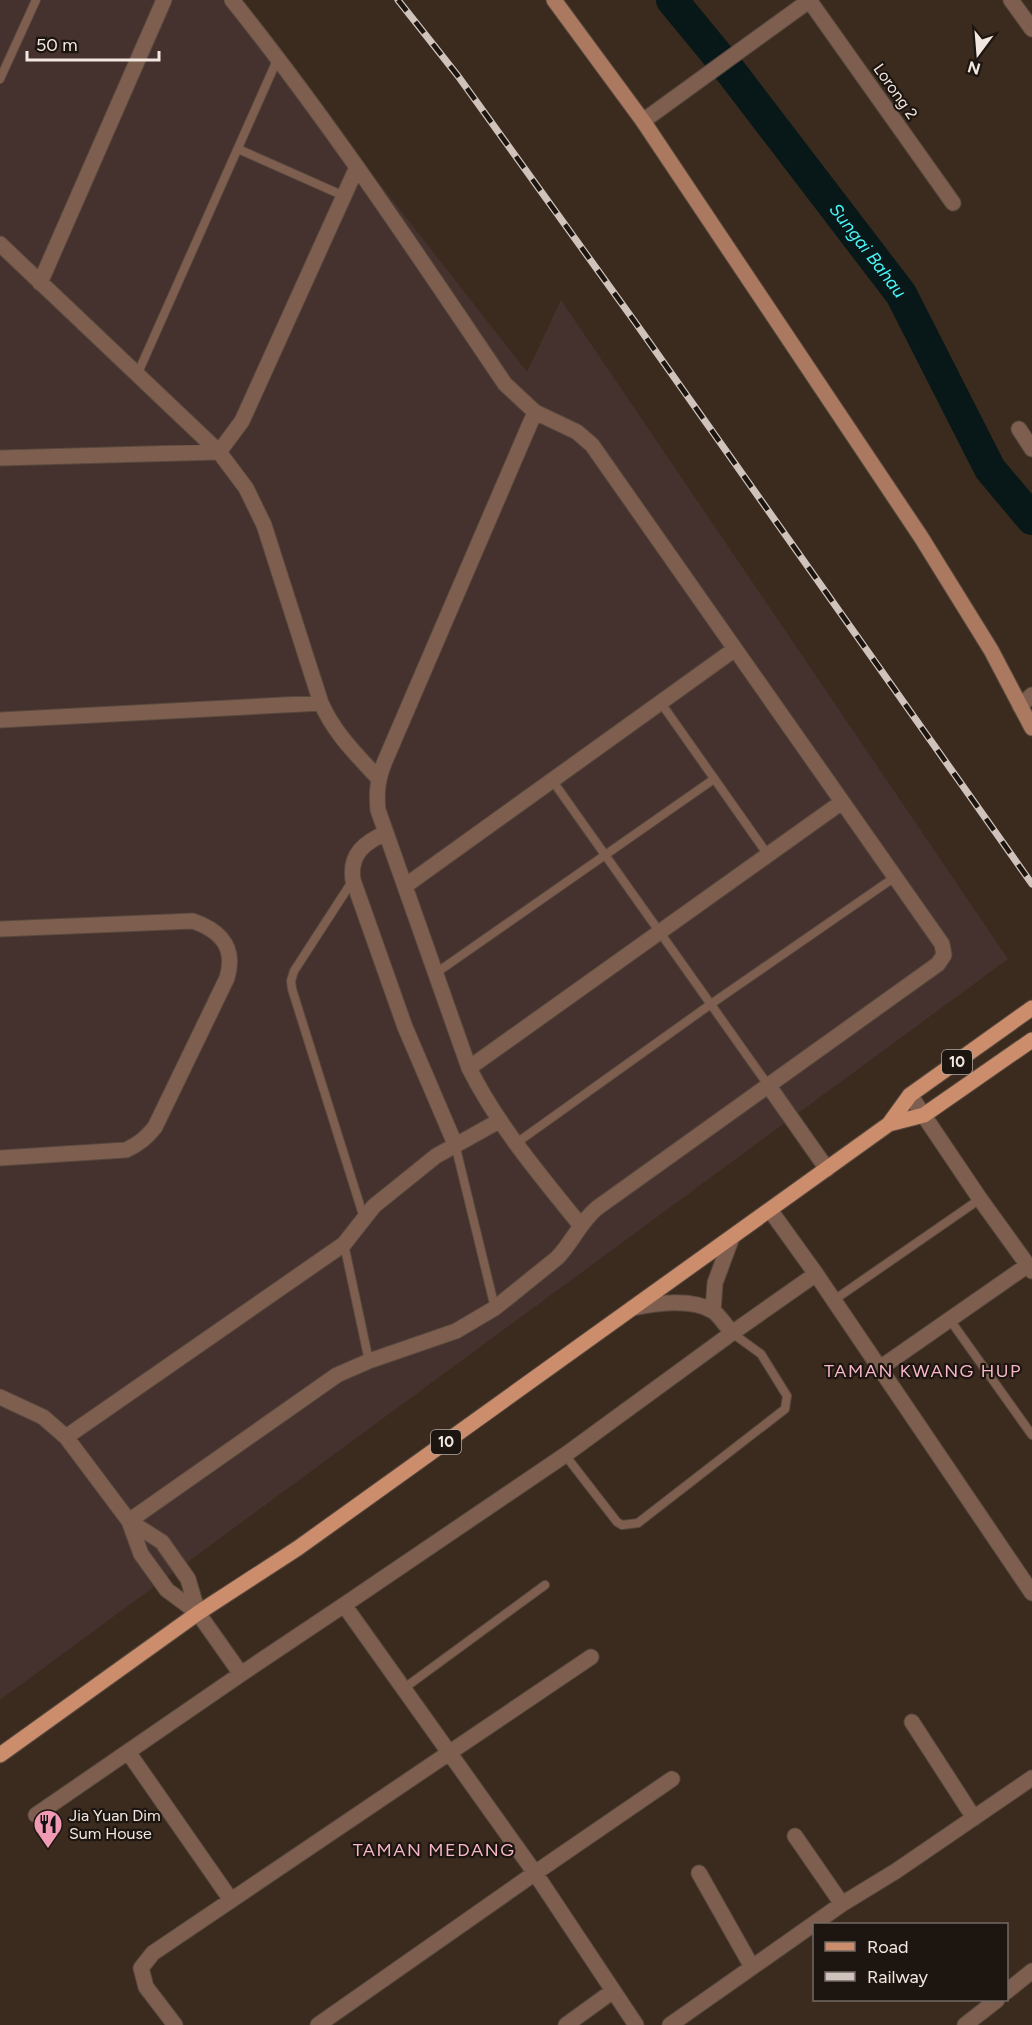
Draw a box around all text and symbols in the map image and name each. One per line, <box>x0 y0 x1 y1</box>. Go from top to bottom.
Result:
scale bar <box>27 24 159 62</box>
north arrow <box>948 24 1008 84</box>
text: 50 m <box>36 34 78 56</box>
text: N <box>965 57 983 79</box>
street label: Lorong 2 <box>870 60 922 123</box>
water label: Sungai Bahau <box>825 199 911 302</box>
road number: 10 <box>942 1050 972 1074</box>
district label: TAMAN KWANG HUP <box>824 1360 1022 1382</box>
road number: 10 <box>431 1430 461 1454</box>
place label: Jia Yuan Dim Sum House <box>69 1806 161 1843</box>
restaurant icon: Jia Yuan Dim Sum House <box>32 1808 64 1850</box>
district label: TAMAN MEDANG <box>353 1839 515 1861</box>
legend <box>813 1923 1008 2001</box>
text: Road <box>867 1936 908 1958</box>
text: Railway <box>867 1966 929 1988</box>

